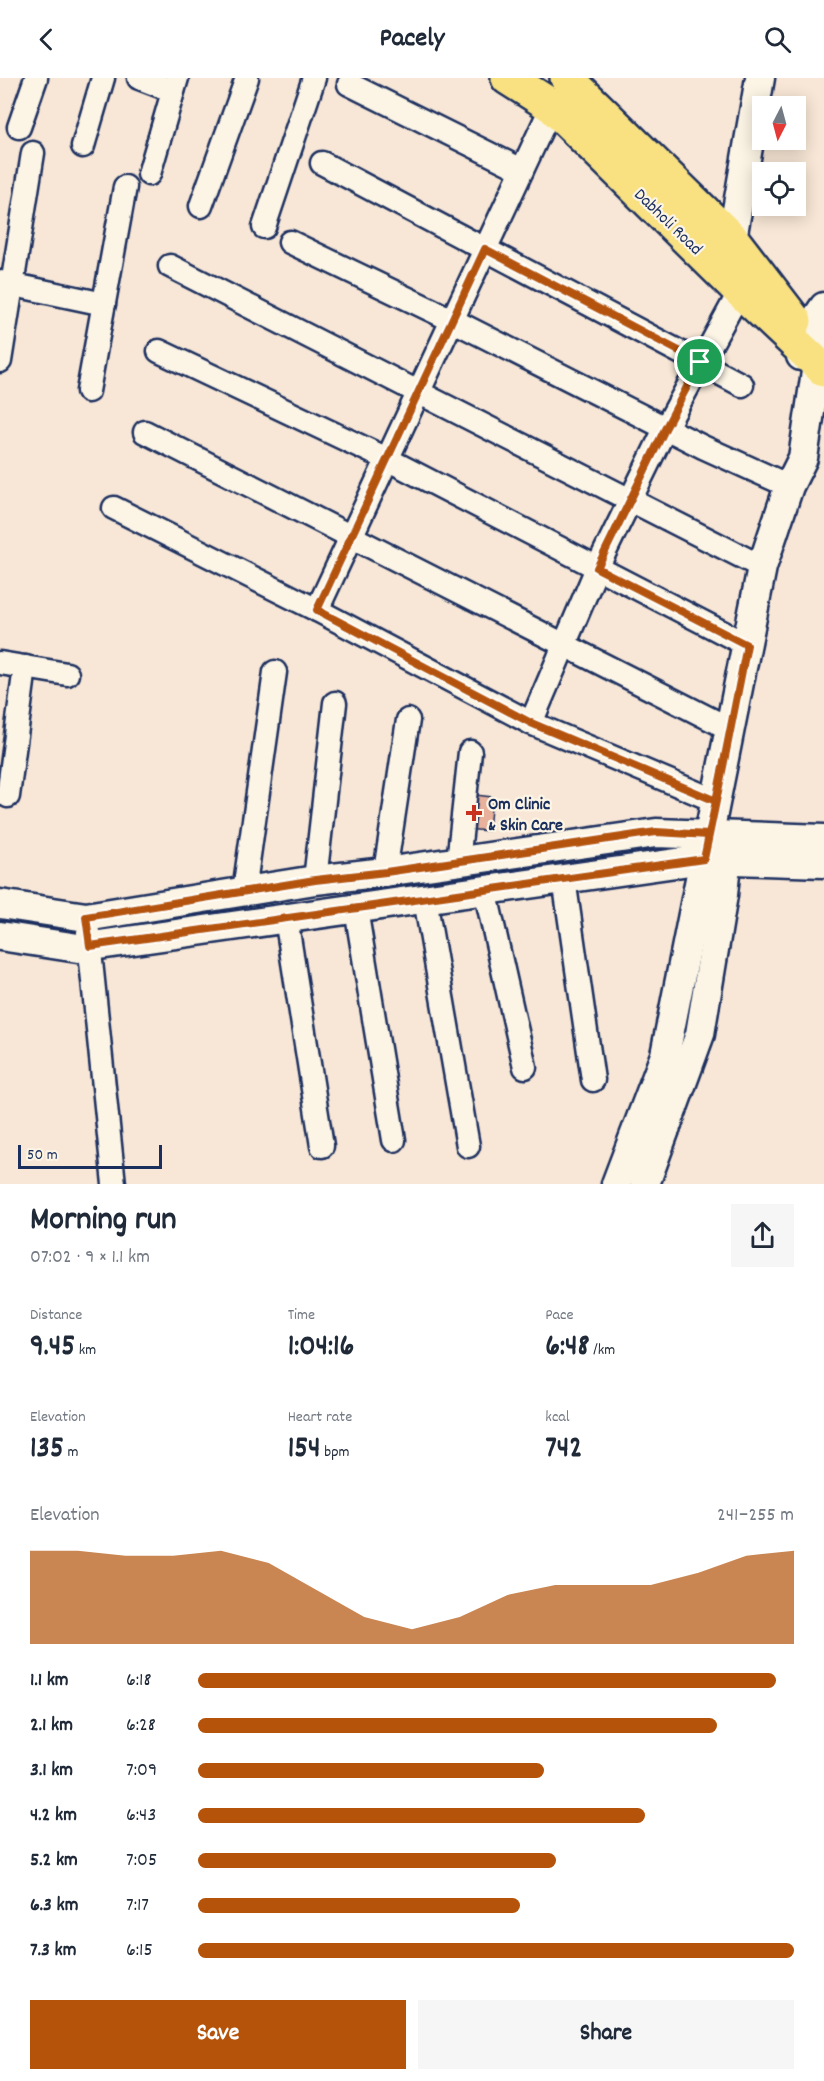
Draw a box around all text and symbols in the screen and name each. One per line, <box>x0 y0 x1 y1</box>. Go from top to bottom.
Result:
text: Pacely <box>379 20 445 59</box>
icon: back <box>30 23 63 56</box>
icon: search <box>761 23 794 56</box>
north arrow <box>752 96 806 150</box>
map controls <box>752 96 806 216</box>
button: locate <box>752 162 806 216</box>
street label: Dabholi Road <box>627 184 707 262</box>
pin <box>674 336 725 387</box>
icon: arrive <box>683 345 716 378</box>
place label: Om Clinic & Skin Care <box>488 793 563 839</box>
marker: Om Clinic & Skin Care <box>465 804 483 822</box>
scale bar <box>18 1142 162 1170</box>
text: 50 m <box>27 1144 58 1167</box>
text: Morning run <box>30 1198 177 1245</box>
button: share <box>731 1204 794 1267</box>
text: 07:02 · 9 × 1.1 km <box>30 1244 150 1272</box>
text: Distance <box>30 1304 82 1327</box>
text: Time <box>288 1304 315 1327</box>
text: Pace <box>545 1304 574 1327</box>
text: 9.45 <box>30 1327 75 1370</box>
text: 1:04:16 <box>288 1327 354 1370</box>
text: 6:48 <box>545 1327 590 1370</box>
text: km <box>75 1339 96 1362</box>
text: /km <box>590 1339 615 1362</box>
text: Elevation <box>30 1406 86 1429</box>
text: Heart rate <box>288 1406 352 1429</box>
text: kcal <box>545 1406 570 1429</box>
text: 135 <box>30 1429 64 1472</box>
text: 154 <box>288 1429 321 1472</box>
text: 742 <box>545 1429 582 1472</box>
text: m <box>64 1441 78 1464</box>
text: bpm <box>321 1441 350 1464</box>
text: Elevation <box>30 1502 100 1530</box>
text: 241–255 m <box>717 1502 794 1530</box>
text: 1.1 km <box>30 1667 69 1695</box>
text: 6:18 <box>126 1667 152 1695</box>
text: 2.1 km <box>30 1712 73 1740</box>
text: 6:28 <box>126 1712 156 1740</box>
text: 3.1 km <box>30 1757 73 1785</box>
text: 7:09 <box>126 1757 157 1785</box>
text: 4.2 km <box>30 1802 77 1830</box>
text: 6:43 <box>126 1802 156 1830</box>
text: 5.2 km <box>30 1847 78 1875</box>
text: 7:05 <box>126 1847 157 1875</box>
text: 6.3 km <box>30 1892 79 1920</box>
text: 7:17 <box>126 1892 149 1920</box>
text: 7.3 km <box>30 1937 76 1965</box>
text: 6:15 <box>126 1937 153 1965</box>
button: Save <box>30 2000 406 2069</box>
button: Share <box>418 2000 794 2069</box>

